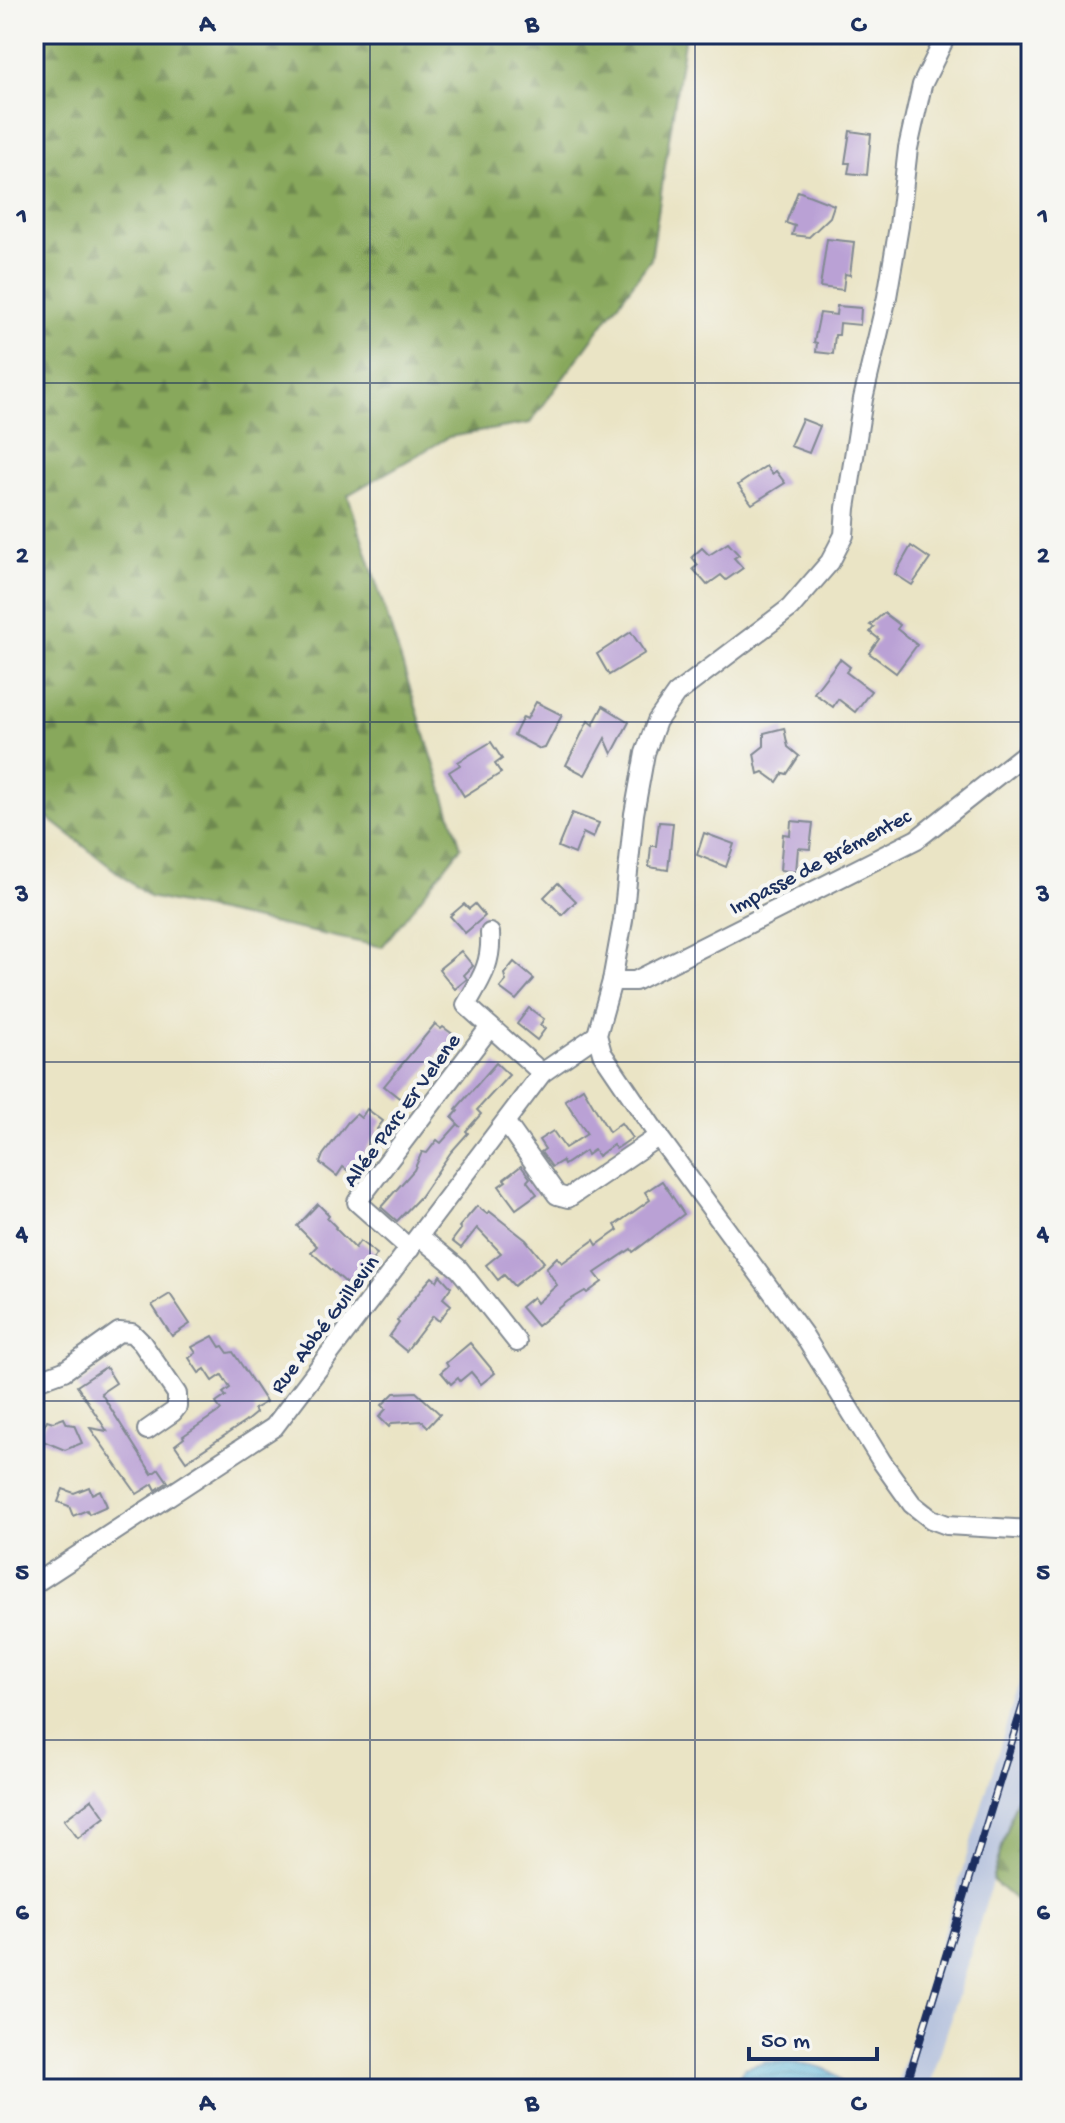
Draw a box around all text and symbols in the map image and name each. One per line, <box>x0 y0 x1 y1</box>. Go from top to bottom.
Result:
text: A <box>198 11 216 42</box>
text: B <box>524 11 540 42</box>
text: C <box>851 11 868 42</box>
text: 1 <box>16 203 27 234</box>
text: 1 <box>1037 203 1048 234</box>
text: 2 <box>16 542 29 573</box>
text: 2 <box>1037 542 1050 573</box>
street label: Impasse de Brémentec <box>726 804 917 922</box>
text: 3 <box>14 881 29 912</box>
text: 3 <box>1035 881 1050 912</box>
street label: Allée Parc Er Velene <box>339 1029 468 1193</box>
text: 4 <box>15 1220 29 1251</box>
text: 4 <box>1036 1220 1050 1251</box>
street label: Rue Abbé Guillevin <box>266 1251 387 1400</box>
text: 5 <box>15 1559 29 1590</box>
text: 5 <box>1036 1559 1050 1590</box>
text: 6 <box>15 1899 29 1930</box>
text: 6 <box>1036 1899 1050 1930</box>
scale bar <box>749 2011 877 2061</box>
text: 50 m <box>761 2028 810 2057</box>
text: A <box>198 2090 216 2121</box>
text: B <box>524 2090 540 2121</box>
text: C <box>851 2090 868 2121</box>

